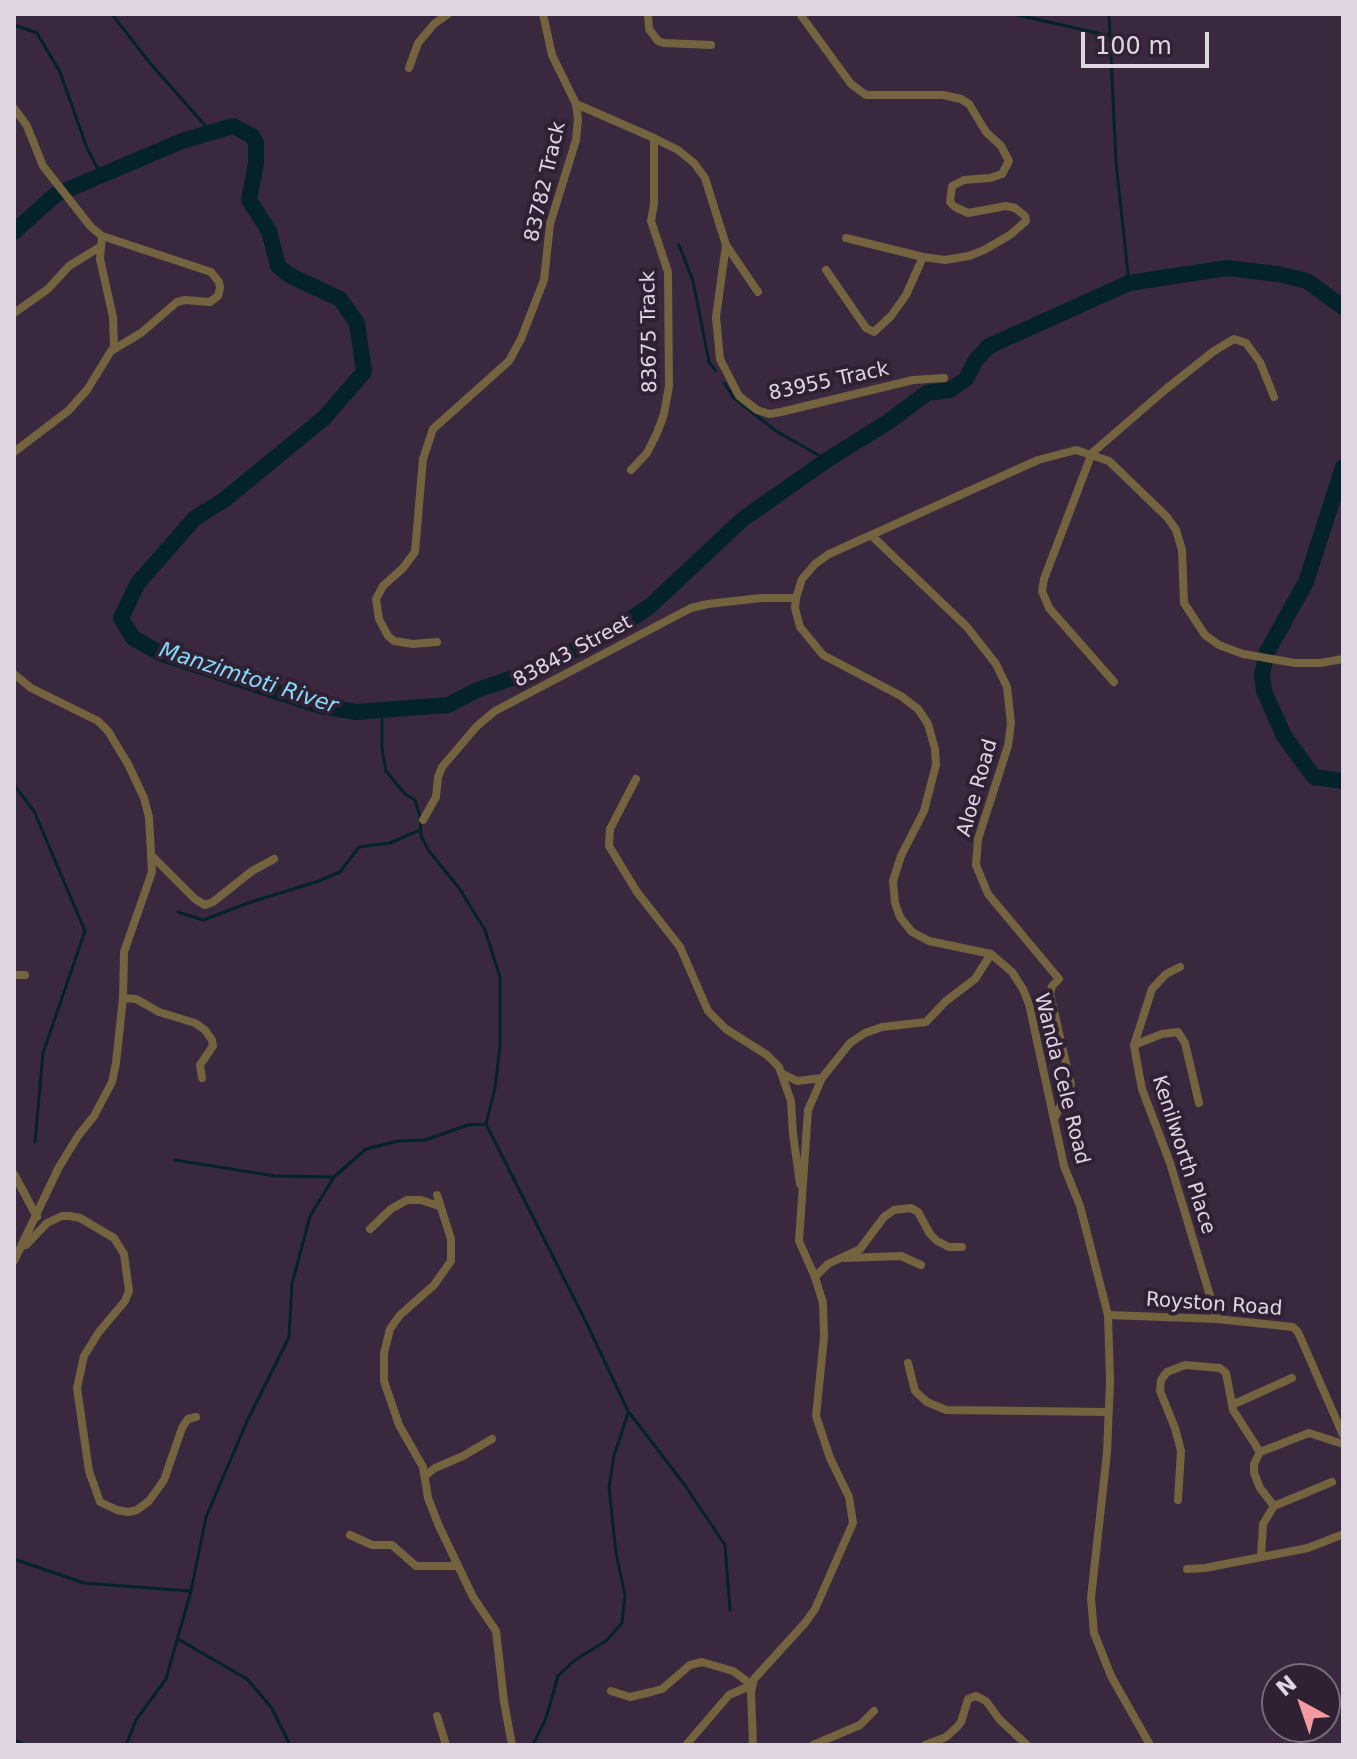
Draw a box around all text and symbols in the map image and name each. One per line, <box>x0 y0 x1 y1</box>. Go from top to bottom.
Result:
scale bar <box>1085 16 1213 66</box>
text: 100 m <box>1095 32 1172 60</box>
street label: 83782 Track <box>521 120 571 244</box>
street label: 83675 Track <box>637 271 663 393</box>
street label: 83955 Track <box>767 358 891 406</box>
street label: 83843 Street <box>510 611 636 693</box>
water label: Manzimtoti River <box>155 638 341 720</box>
street label: Aloe Road <box>953 736 1003 840</box>
street label: Wanda Cele Road <box>1028 991 1094 1167</box>
street label: Kenilworth Place <box>1146 1073 1220 1237</box>
street label: Royston Road <box>1145 1288 1283 1322</box>
north arrow <box>1261 1663 1341 1743</box>
text: N <box>1271 1670 1302 1701</box>

